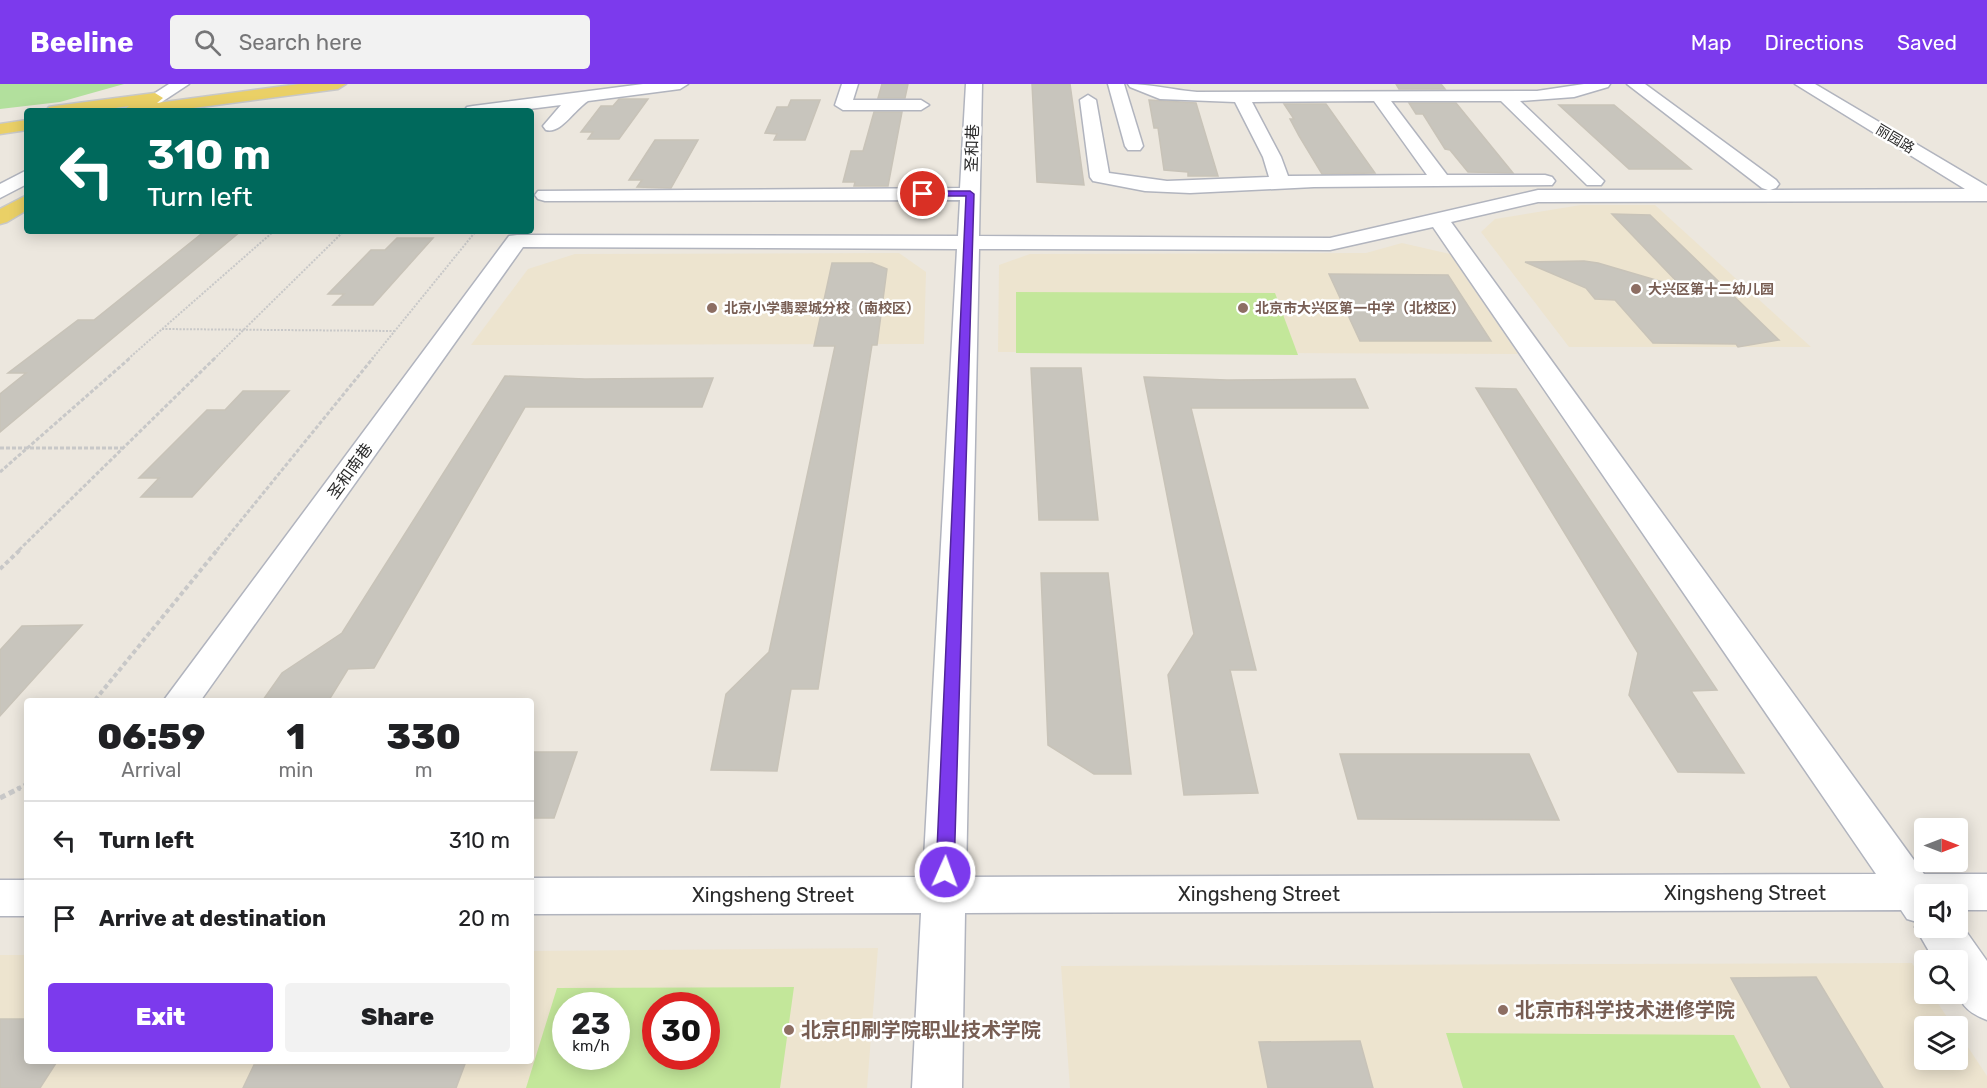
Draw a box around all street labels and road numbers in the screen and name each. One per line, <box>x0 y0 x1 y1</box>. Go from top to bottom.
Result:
street label: 丽园路 <box>1873 121 1917 157</box>
street label: 圣和巷 <box>962 124 982 172</box>
street label: 圣和南巷 <box>324 440 376 502</box>
street label: Xingsheng Street <box>1664 881 1826 905</box>
street label: Xingsheng Street <box>1178 882 1340 906</box>
street label: Xingsheng Street <box>692 883 854 907</box>

